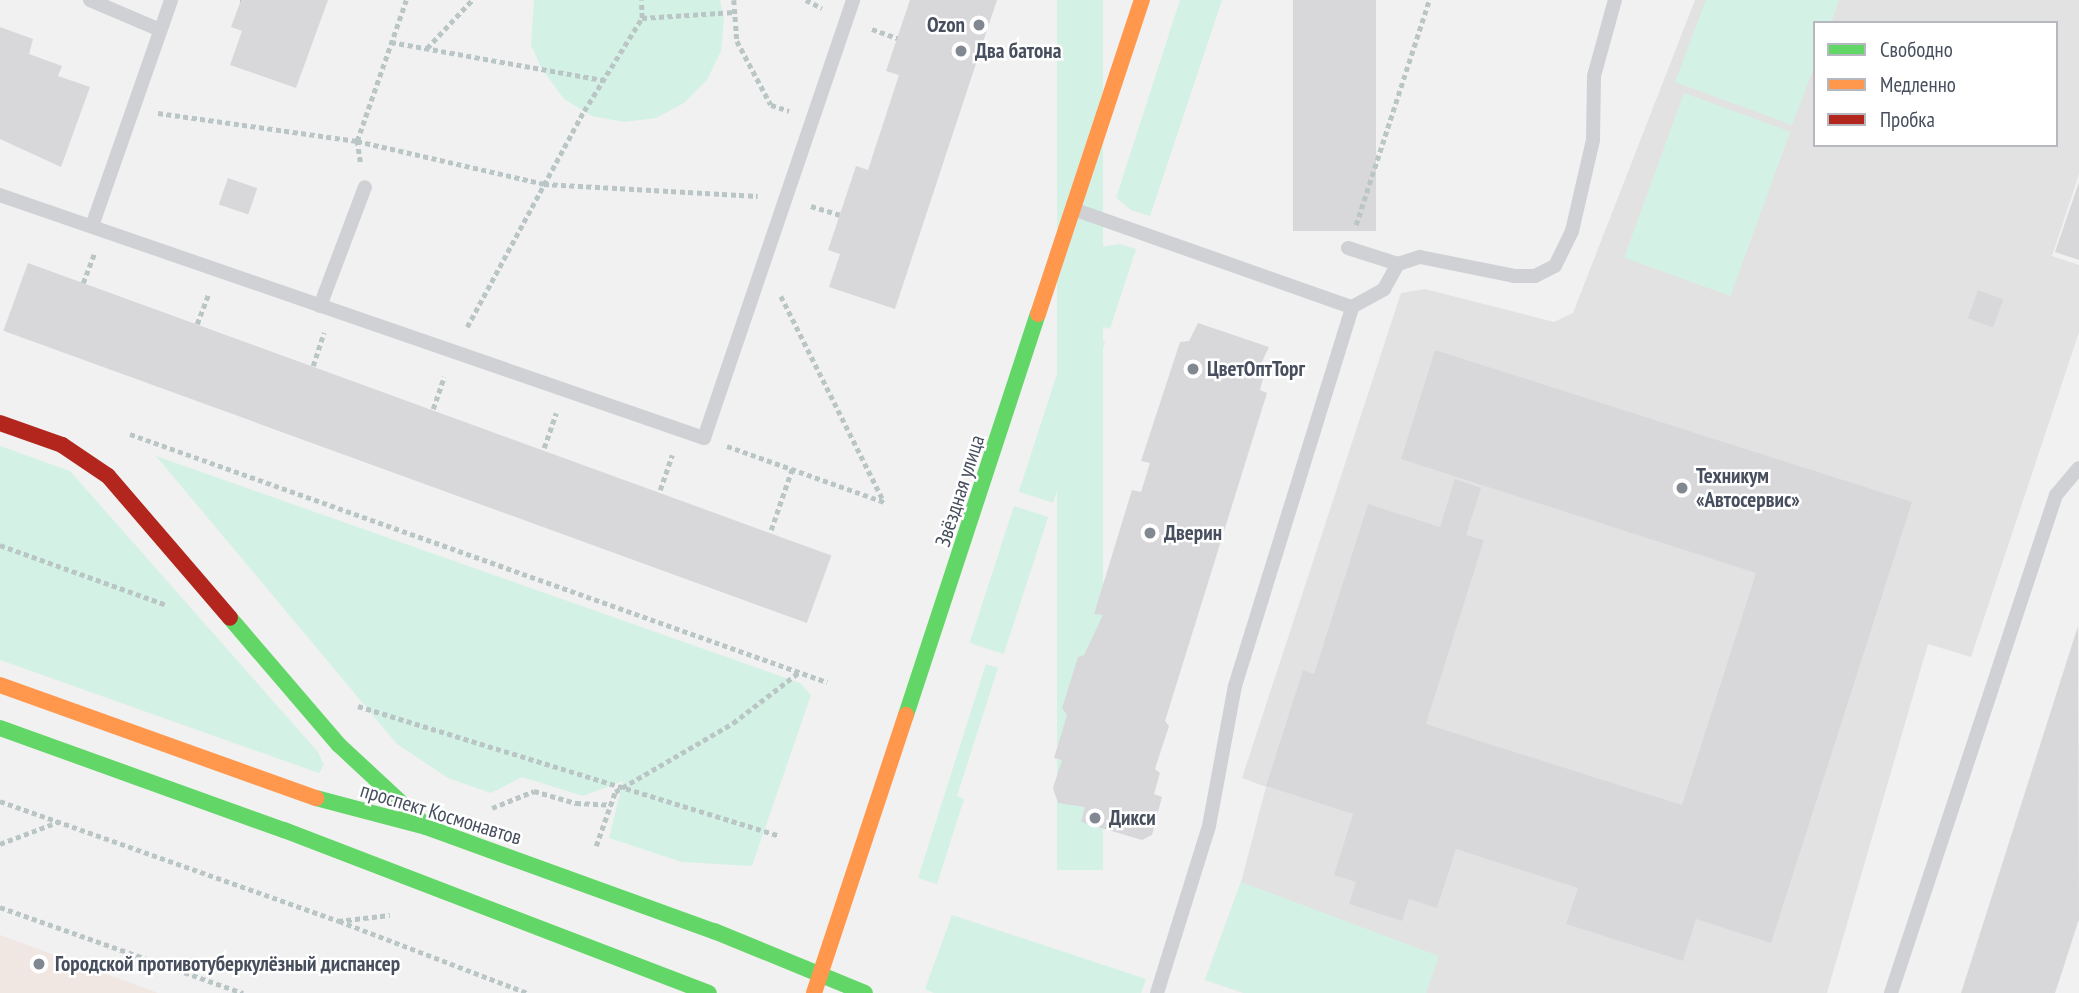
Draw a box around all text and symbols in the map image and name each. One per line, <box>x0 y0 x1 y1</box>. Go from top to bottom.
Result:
place label: Ozon <box>927 12 965 38</box>
marker: Ozon <box>971 17 987 33</box>
legend <box>1813 21 2058 147</box>
text: Свободно <box>1880 36 1953 63</box>
place label: Два батона <box>975 38 1061 64</box>
marker: Два батона <box>953 43 969 59</box>
text: Медленно <box>1880 71 1956 98</box>
text: Пробка <box>1880 106 1935 133</box>
place label: ЦветОптТорг <box>1207 356 1305 382</box>
marker: ЦветОптТорг <box>1185 361 1201 377</box>
street label: Звёздная улица <box>930 432 990 550</box>
place label: Техникум «Автосервис» <box>1696 463 1800 513</box>
marker: Техникум «Автосервис» <box>1674 480 1690 496</box>
place label: Дверин <box>1164 520 1222 546</box>
marker: Дверин <box>1142 525 1158 541</box>
street label: проспект Космонавтов <box>357 777 525 851</box>
place label: Дикси <box>1109 805 1156 831</box>
marker: Дикси <box>1087 810 1103 826</box>
place label: Городской противотуберкулёзный диспансер <box>55 951 400 977</box>
marker: Городской противотуберкулёзный диспансер <box>29 954 49 974</box>

